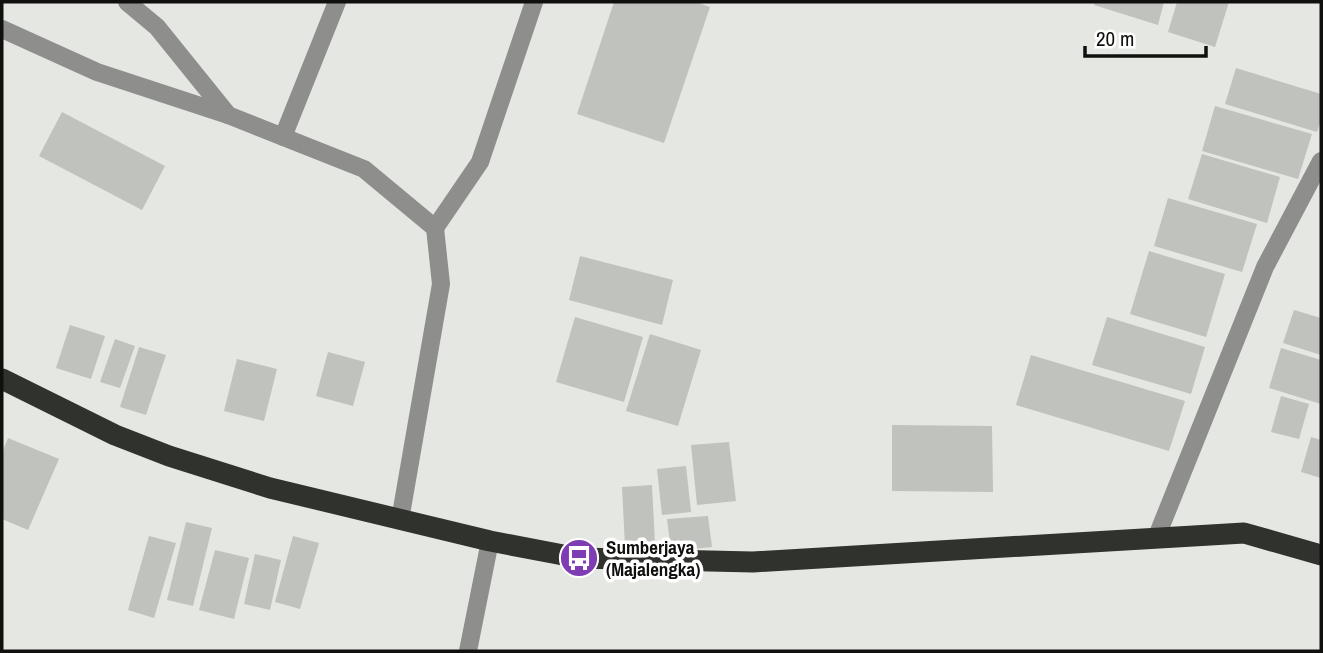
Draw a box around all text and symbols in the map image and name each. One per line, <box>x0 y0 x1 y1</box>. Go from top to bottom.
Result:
scale bar <box>1085 14 1206 58</box>
text: 20 m <box>1096 24 1134 53</box>
place label: Sumberjaya (Majalengka) <box>606 534 700 582</box>
bus stop icon: Sumberjaya (Majalengka) <box>558 537 600 579</box>

